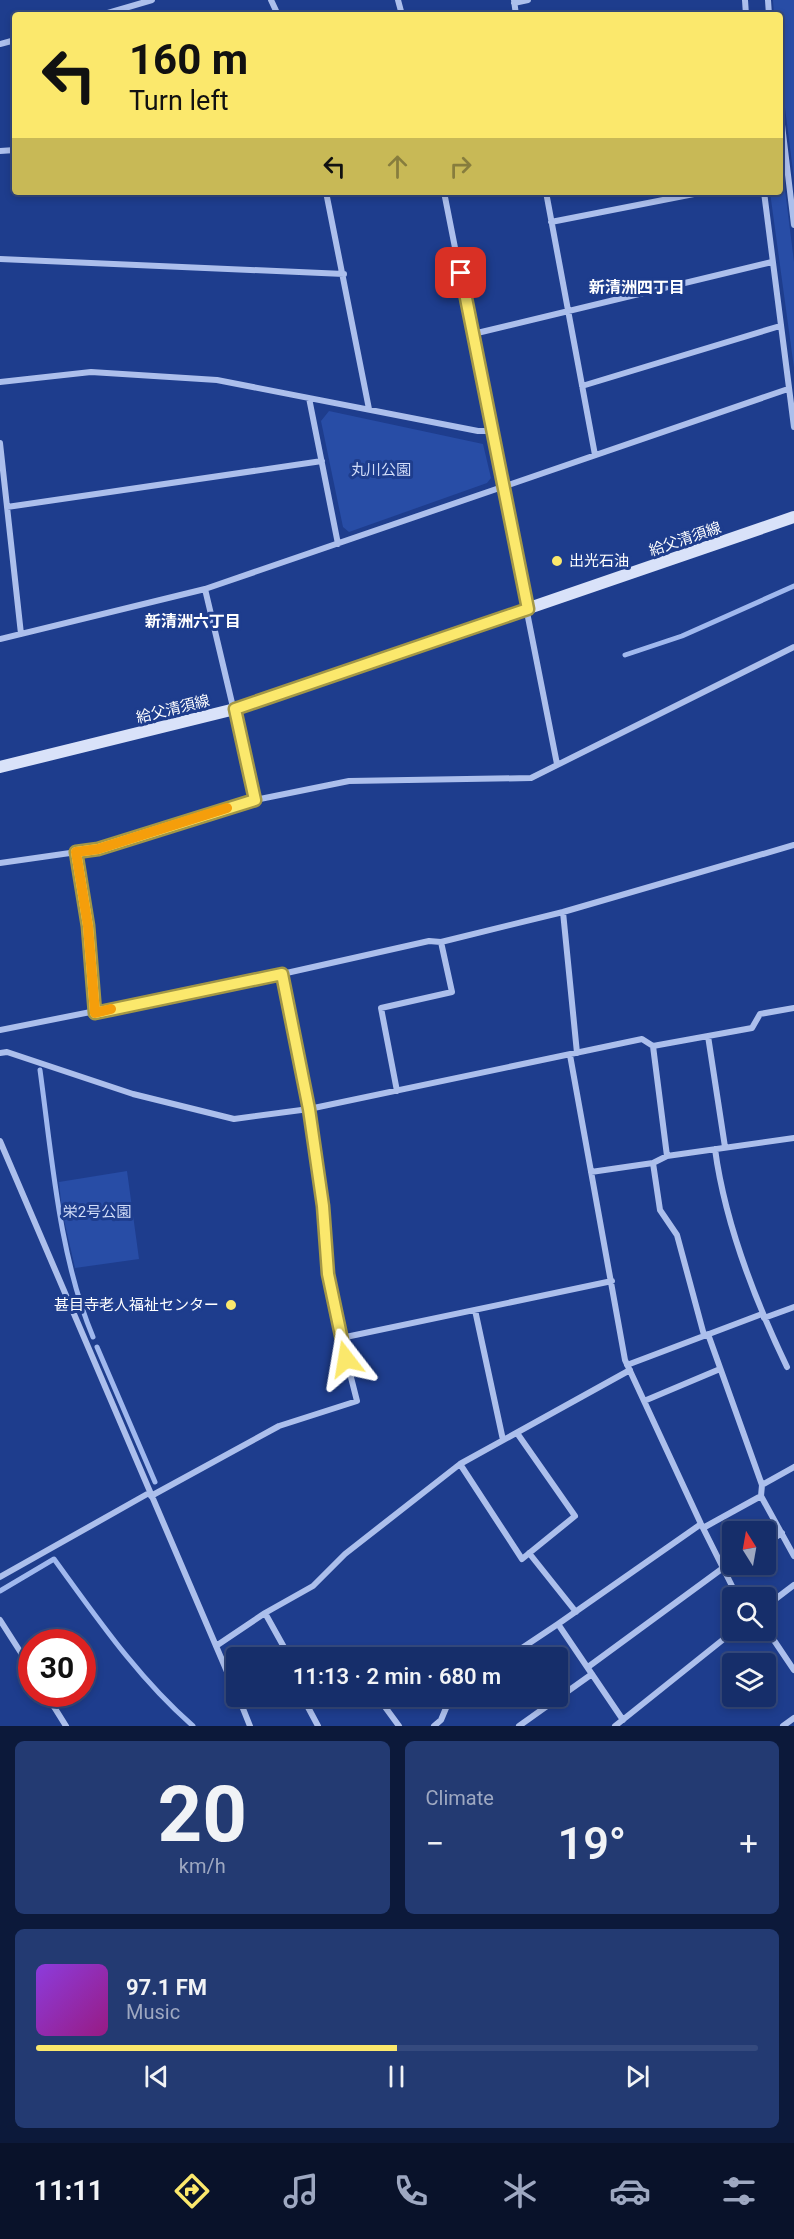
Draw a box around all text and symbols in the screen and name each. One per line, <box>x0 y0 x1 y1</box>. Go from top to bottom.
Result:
text: 160 m <box>129 35 248 84</box>
icon: left <box>30 36 108 114</box>
text: Turn left <box>129 85 229 117</box>
icon: left <box>318 150 351 183</box>
icon: ahead <box>381 150 414 183</box>
icon: right <box>444 150 477 183</box>
pin <box>435 247 486 298</box>
icon: arrive <box>444 256 477 289</box>
district label: 新清洲四丁目 <box>589 278 685 297</box>
park label: 丸川公園 <box>351 461 411 479</box>
street label: 給父清須線 <box>647 518 723 560</box>
place label: 出光石油 <box>569 552 629 570</box>
marker: 出光石油 <box>550 554 564 568</box>
district label: 新清洲六丁目 <box>145 612 241 631</box>
street label: 給父清須線 <box>134 691 212 727</box>
park label: 栄2号公園 <box>63 1203 131 1221</box>
place label: 甚目寺老人福祉センター <box>54 1296 219 1314</box>
marker: 甚目寺老人福祉センター <box>224 1298 238 1312</box>
position arrow <box>314 1327 378 1391</box>
north arrow <box>722 1521 776 1575</box>
map controls <box>722 1521 776 1707</box>
button: search <box>722 1587 776 1641</box>
speed limit sign: 30 <box>18 1629 96 1707</box>
button: layers <box>722 1653 776 1707</box>
text: 11:13 · 2 min · 680 m <box>293 1664 501 1689</box>
text: 20 <box>157 1769 247 1860</box>
text: Climate <box>426 1786 494 1810</box>
text: 19° <box>557 1817 626 1870</box>
text: − <box>426 1824 444 1863</box>
text: + <box>739 1824 758 1863</box>
text: km/h <box>179 1854 226 1878</box>
text: 97.1 FM <box>126 1975 207 2000</box>
text: Music <box>126 2000 180 2024</box>
icon: previous <box>140 2060 173 2093</box>
icon: pause <box>380 2060 413 2093</box>
icon: next <box>621 2060 654 2093</box>
icon: directions <box>171 2170 213 2212</box>
icon: music <box>280 2170 322 2212</box>
icon: phone <box>390 2170 432 2212</box>
icon: climate <box>499 2170 541 2212</box>
icon: car <box>609 2170 651 2212</box>
icon: filters <box>718 2170 760 2212</box>
text: 11:11 <box>34 2175 103 2207</box>

